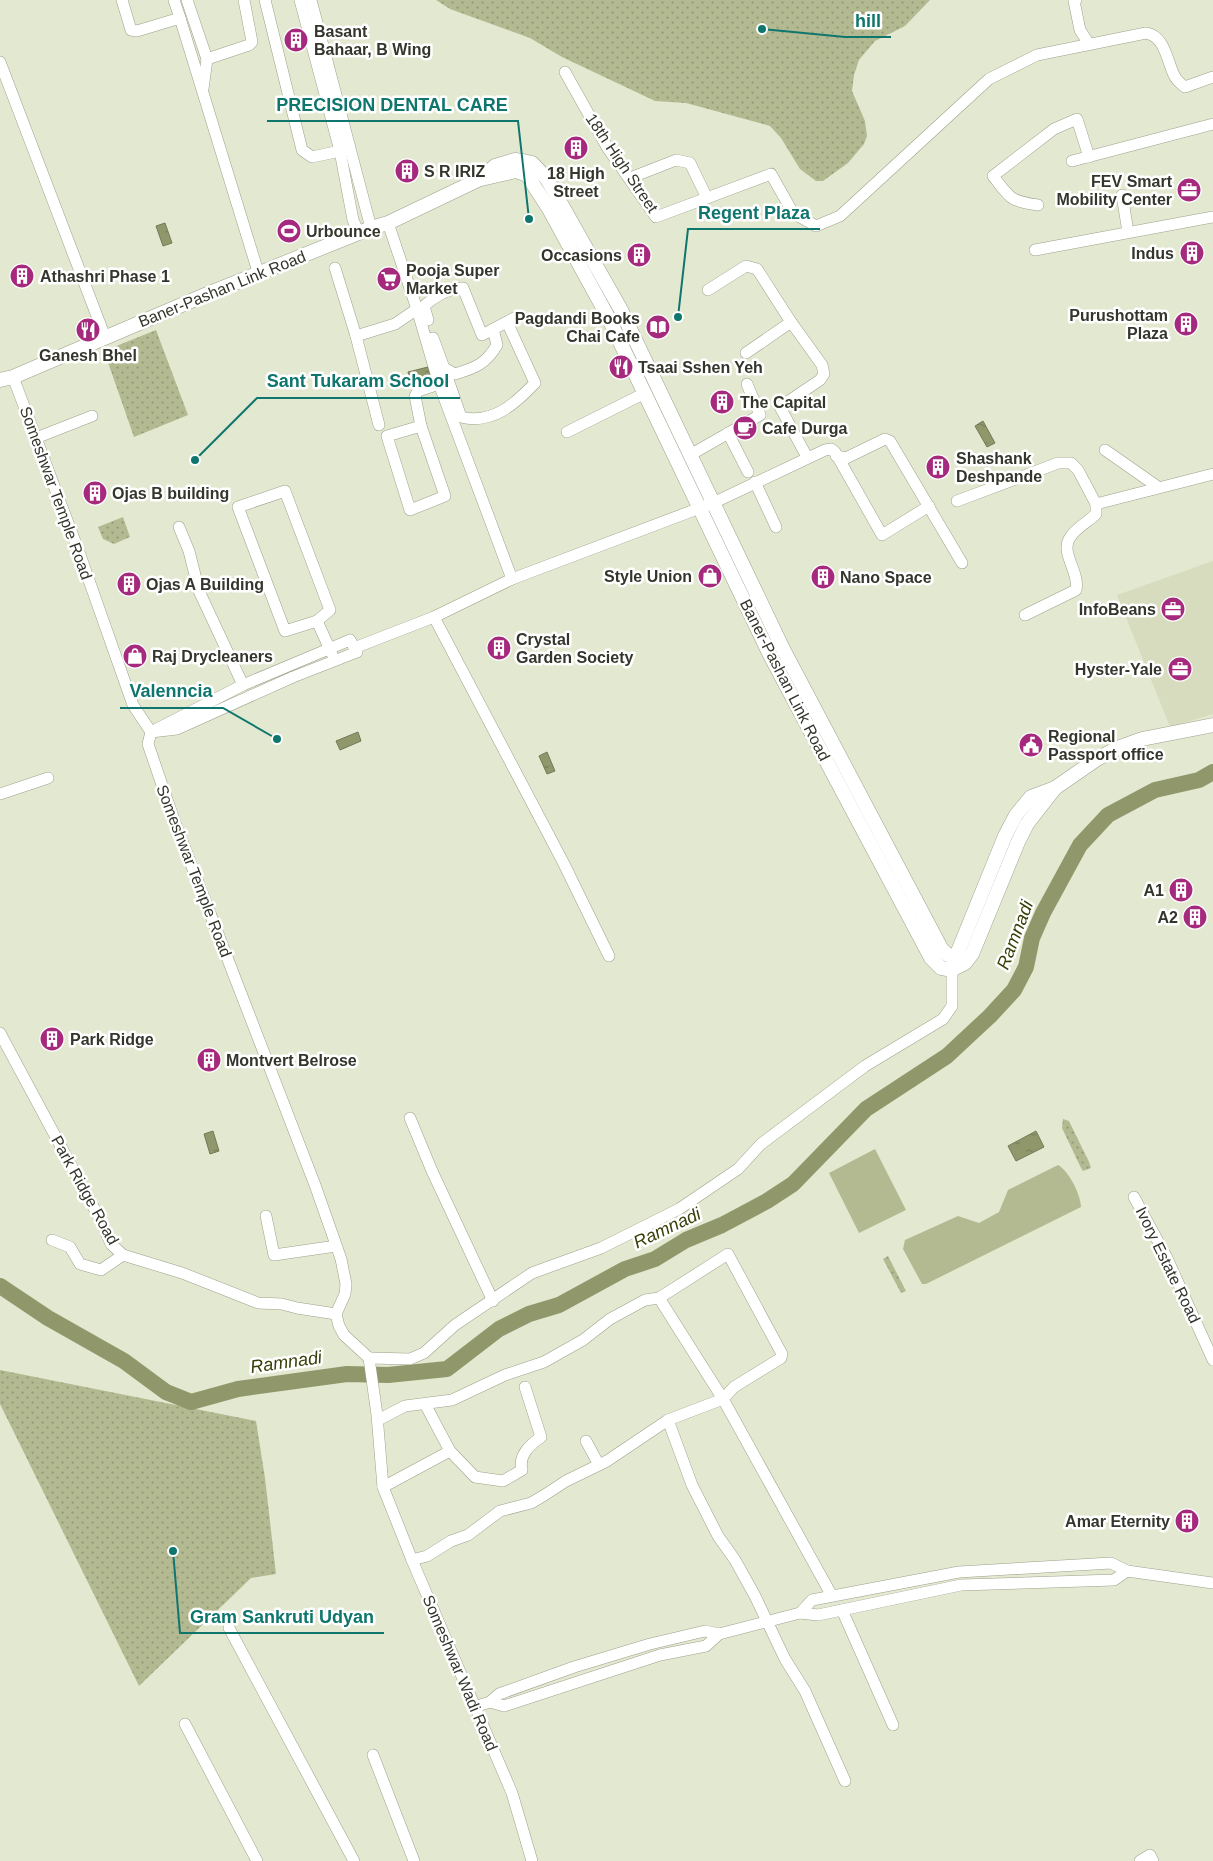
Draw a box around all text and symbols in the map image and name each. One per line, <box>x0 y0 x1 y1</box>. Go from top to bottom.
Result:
callout: hill <box>845 4 891 37</box>
text: hill <box>855 11 881 31</box>
place label: Basant Bahaar, B Wing <box>314 23 431 58</box>
building icon: Basant Bahaar, B Wing <box>283 27 309 53</box>
callout: PRECISION DENTAL CARE <box>267 88 518 121</box>
text: PRECISION DENTAL CARE <box>276 95 508 115</box>
street label: 18th High Street <box>583 110 662 216</box>
building icon: 18 High Street <box>563 135 589 161</box>
building icon: S R IRIZ <box>394 158 420 184</box>
place label: S R IRIZ <box>424 163 486 180</box>
place label: 18 High Street <box>547 165 605 200</box>
place label: FEV Smart Mobility Center <box>1056 173 1173 208</box>
office icon: FEV Smart Mobility Center <box>1176 177 1202 203</box>
callout: Regent Plaza <box>688 196 820 229</box>
text: Regent Plaza <box>698 203 811 223</box>
sports icon: Urbounce <box>276 218 302 244</box>
place label: Urbounce <box>306 223 381 240</box>
building icon: Indus <box>1179 240 1205 266</box>
building icon: Occasions <box>626 242 652 268</box>
place label: Indus <box>1131 245 1174 262</box>
place label: Occasions <box>541 247 622 264</box>
street label: Baner-Pashan Link Road <box>136 248 308 330</box>
place label: Pooja Super Market <box>406 262 499 297</box>
building icon: Athashri Phase 1 <box>9 263 35 289</box>
supermarket icon: Pooja Super Market <box>376 266 402 292</box>
place label: Athashri Phase 1 <box>40 268 170 285</box>
place label: Purushottam Plaza <box>1069 307 1168 342</box>
place label: Pagdandi Books Chai Cafe <box>515 310 640 345</box>
building icon: Purushottam Plaza <box>1173 311 1199 337</box>
library icon: Pagdandi Books Chai Cafe <box>645 314 671 340</box>
restaurant icon: Ganesh Bhel <box>75 317 101 343</box>
place label: Ganesh Bhel <box>39 347 137 364</box>
restaurant icon: Tsaai Sshen Yeh <box>608 354 634 380</box>
place label: Tsaai Sshen Yeh <box>638 359 763 376</box>
callout: Sant Tukaram School <box>257 365 460 398</box>
text: Sant Tukaram School <box>267 371 449 391</box>
building icon: The Capital <box>709 389 735 415</box>
place label: The Capital <box>740 394 826 411</box>
street label: Someshwar Temple Road <box>17 404 95 582</box>
cafe icon: Cafe Durga <box>732 415 758 441</box>
place label: Cafe Durga <box>762 420 847 437</box>
place label: Shashank Deshpande <box>956 450 1042 485</box>
building icon: Shashank Deshpande <box>925 454 951 480</box>
building icon: Ojas B building <box>82 480 108 506</box>
place label: Ojas B building <box>112 485 229 502</box>
shop icon: Style Union <box>697 563 723 589</box>
building icon: Nano Space <box>810 564 836 590</box>
place label: Style Union <box>604 568 692 585</box>
place label: Nano Space <box>840 569 932 586</box>
building icon: Ojas A Building <box>116 571 142 597</box>
place label: Ojas A Building <box>146 576 264 593</box>
street label: Baner-Pashan Link Road <box>737 596 833 764</box>
office icon: InfoBeans <box>1160 596 1186 622</box>
place label: InfoBeans <box>1079 601 1156 618</box>
place label: Crystal Garden Society <box>516 631 633 666</box>
building icon: Crystal Garden Society <box>486 635 512 661</box>
shop icon: Raj Drycleaners <box>122 643 148 669</box>
place label: Raj Drycleaners <box>152 648 273 665</box>
office icon: Hyster-Yale <box>1167 656 1193 682</box>
place label: Hyster-Yale <box>1075 661 1162 678</box>
callout: Valenncia <box>120 675 223 708</box>
text: Valenncia <box>129 681 214 701</box>
place label: Regional Passport office <box>1048 728 1164 763</box>
public building icon: Regional Passport office <box>1018 732 1044 758</box>
street label: Someshwar Temple Road <box>153 783 235 959</box>
building icon: A1 <box>1168 877 1194 903</box>
place label: A1 <box>1144 882 1164 899</box>
water label: Ramnadi <box>993 897 1038 972</box>
building icon: A2 <box>1182 904 1208 930</box>
place label: A2 <box>1158 909 1178 926</box>
building icon: Park Ridge <box>39 1026 65 1052</box>
place label: Park Ridge <box>70 1031 154 1048</box>
building icon: Montvert Belrose <box>196 1047 222 1073</box>
place label: Montvert Belrose <box>226 1052 357 1069</box>
street label: Park Ridge Road <box>48 1133 122 1247</box>
water label: Ramnadi <box>630 1203 705 1252</box>
street label: Ivory Estate Road <box>1132 1204 1204 1326</box>
water label: Ramnadi <box>249 1347 324 1377</box>
building icon: Amar Eternity <box>1174 1508 1200 1534</box>
place label: Amar Eternity <box>1065 1513 1170 1530</box>
street label: Someshwar Wadi Road <box>419 1593 501 1753</box>
callout: Gram Sankruti Udyan <box>180 1600 384 1633</box>
text: Gram Sankruti Udyan <box>190 1607 374 1627</box>

